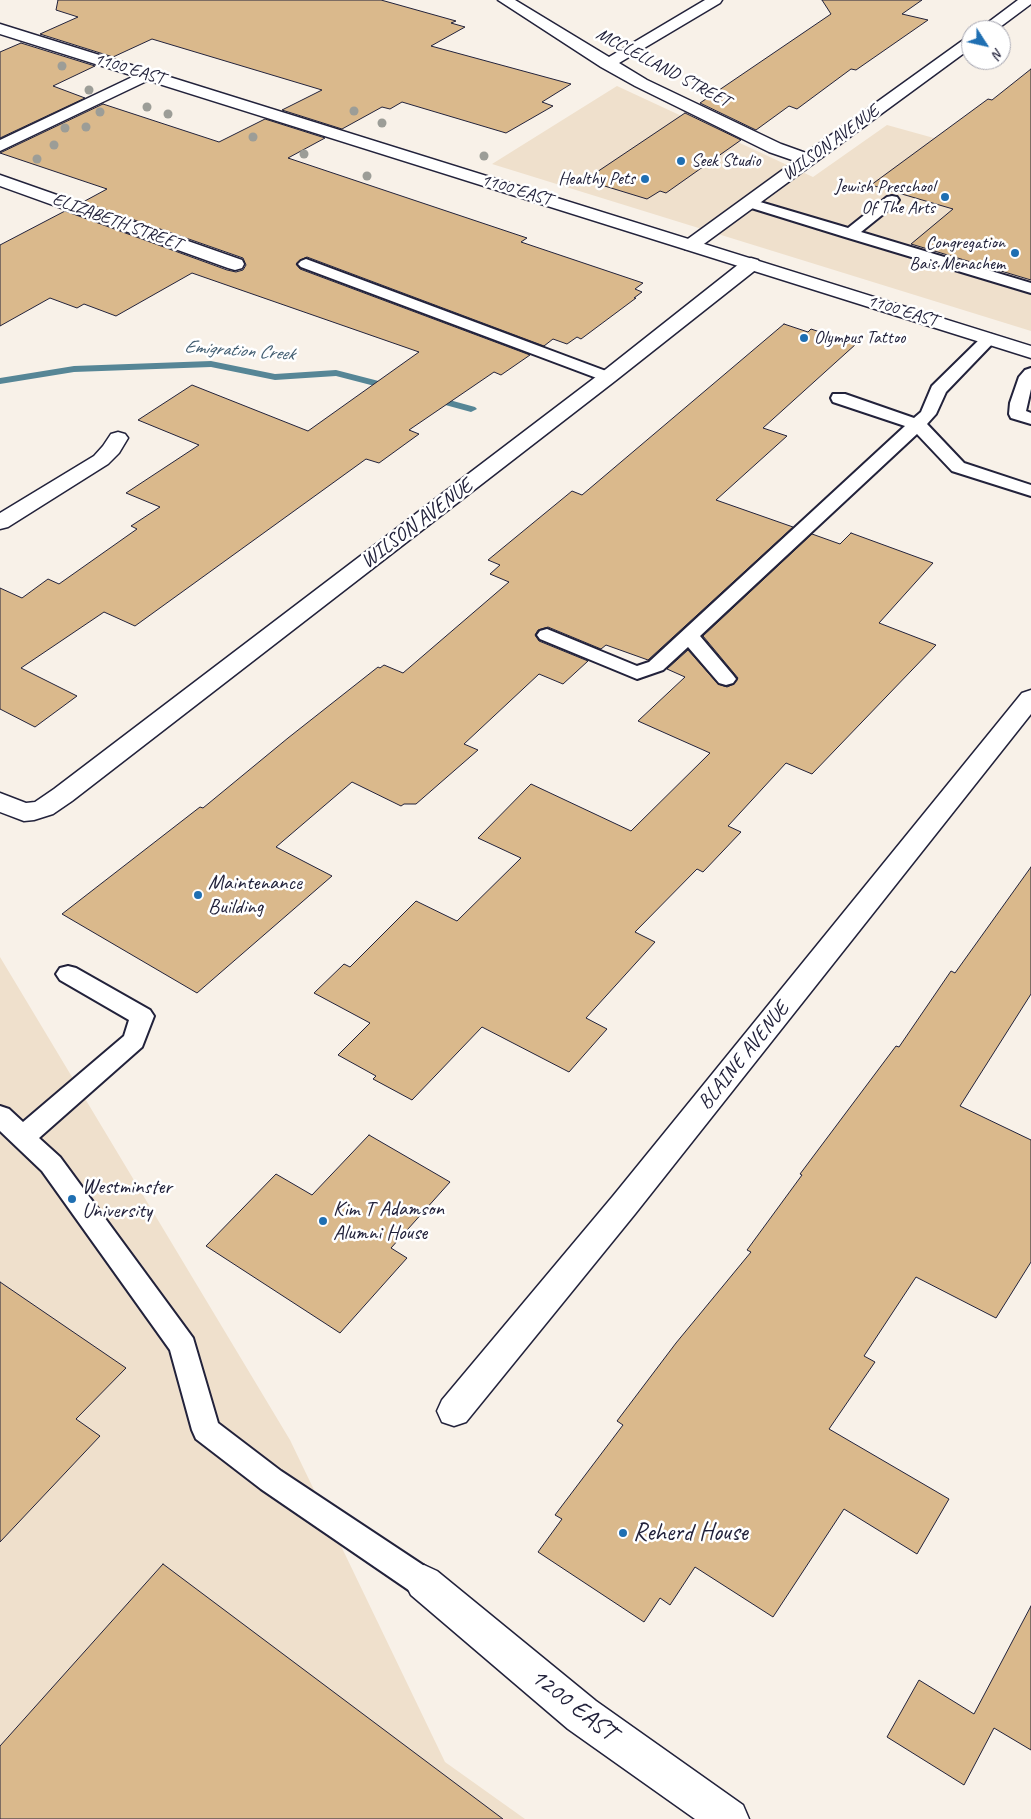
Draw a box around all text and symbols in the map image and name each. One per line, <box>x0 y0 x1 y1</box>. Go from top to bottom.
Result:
north arrow <box>961 20 1011 70</box>
street label: MCCLELLAND STREET <box>592 23 734 113</box>
text: N <box>988 45 1007 62</box>
street label: 1100 EAST <box>91 48 167 90</box>
street label: WILSON AVENUE <box>778 101 884 185</box>
place label: Seek Studio <box>691 150 761 172</box>
marker: Seek Studio <box>675 155 687 167</box>
place label: Healthy Pets <box>558 168 635 190</box>
street label: 1100 EAST <box>478 169 554 211</box>
marker: Healthy Pets <box>639 173 651 185</box>
place label: Jewish Preschool Of The Arts <box>835 176 935 218</box>
street label: ELIZABETH STREET <box>50 189 184 255</box>
marker: Jewish Preschool Of The Arts <box>939 191 951 203</box>
place label: Congregation Bais Menachem <box>909 232 1005 274</box>
marker: Congregation Bais Menachem <box>1009 247 1021 259</box>
street label: 1100 EAST <box>864 290 940 332</box>
place label: Olympus Tattoo <box>814 327 905 349</box>
marker: Olympus Tattoo <box>798 332 810 344</box>
water label: Emigration Creek <box>183 336 295 366</box>
street label: WILSON AVENUE <box>356 474 478 574</box>
place label: Maintenance Building <box>208 870 302 920</box>
marker: Maintenance Building <box>192 889 204 901</box>
street label: BLAINE AVENUE <box>693 997 795 1115</box>
place label: Westminster University <box>82 1174 172 1224</box>
marker: Westminster University <box>66 1193 78 1205</box>
place label: Kim T Adamson Alumni House <box>333 1196 444 1246</box>
marker: Kim T Adamson Alumni House <box>317 1215 329 1227</box>
place label: Reherd House <box>633 1518 748 1548</box>
marker: Reherd House <box>617 1527 629 1539</box>
street label: 1200 EAST <box>524 1662 622 1748</box>

